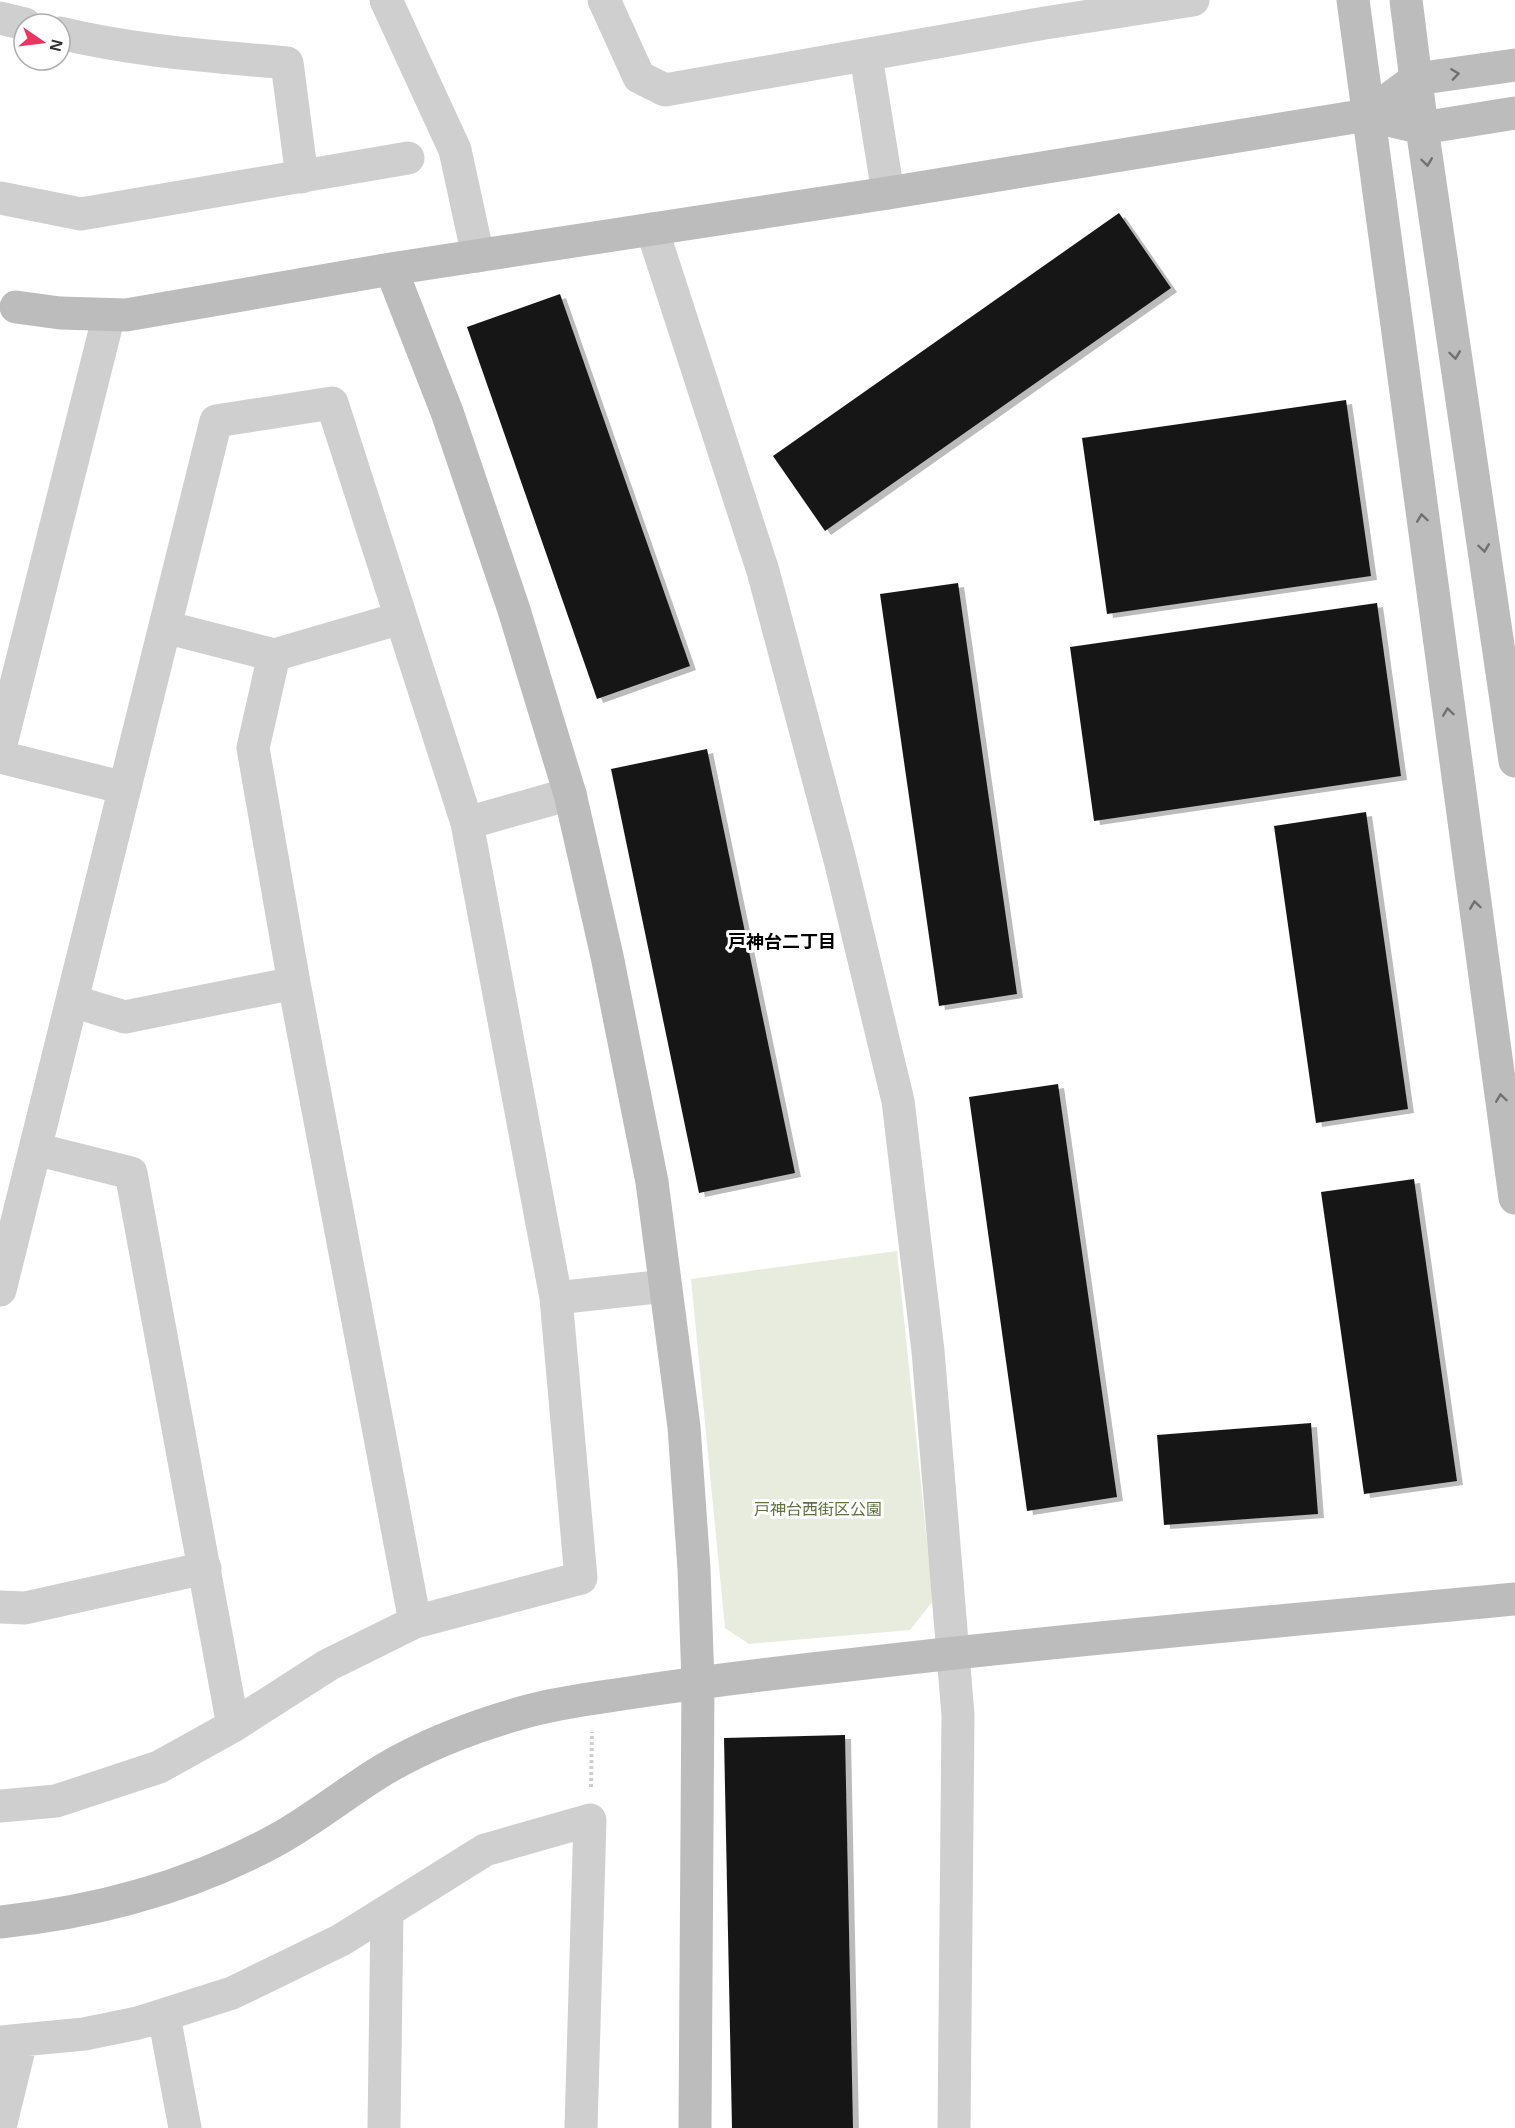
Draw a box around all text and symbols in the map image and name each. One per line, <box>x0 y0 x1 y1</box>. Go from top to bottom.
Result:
north arrow <box>12 12 72 72</box>
text: N <box>46 38 66 53</box>
one-way arrow <box>1451 68 1460 80</box>
one-way arrow <box>1420 158 1432 167</box>
one-way arrow <box>1449 350 1461 360</box>
one-way arrow <box>1416 514 1429 523</box>
one-way arrow <box>1477 543 1489 553</box>
one-way arrow <box>1443 707 1455 716</box>
one-way arrow <box>1469 900 1482 909</box>
district label: 戸神台二丁目 <box>728 932 836 952</box>
one-way arrow <box>1496 1093 1508 1103</box>
park label: 戸神台西街区公園 <box>754 1501 882 1518</box>

